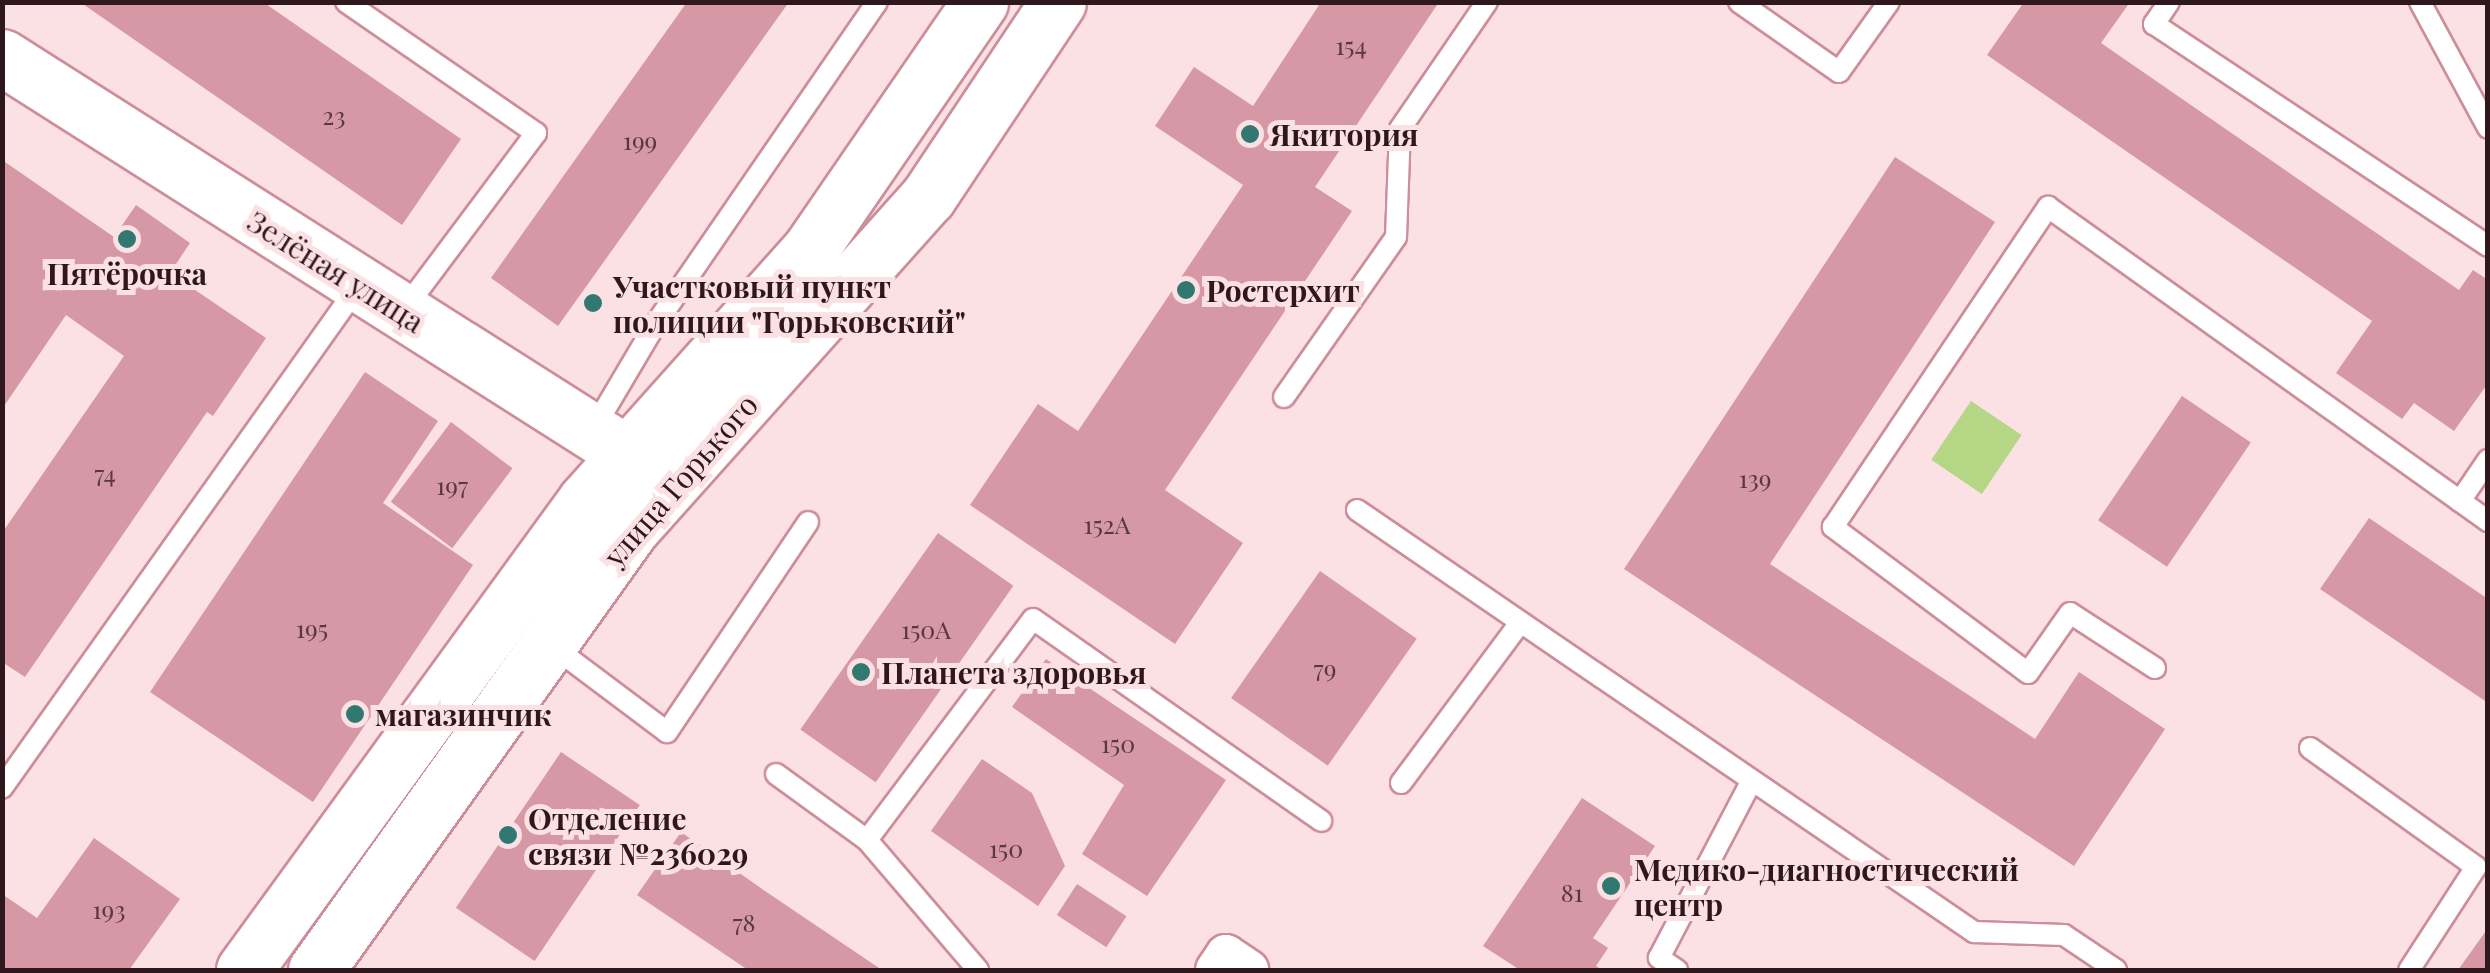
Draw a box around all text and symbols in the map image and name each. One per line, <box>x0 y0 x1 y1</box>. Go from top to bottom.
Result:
house number: 154 <box>1335 30 1367 60</box>
house number: 23 <box>322 100 346 130</box>
place label: Якитория <box>1270 116 1418 152</box>
marker: Якитория <box>1239 123 1261 145</box>
house number: 199 <box>623 125 657 155</box>
street label: Зелёная улица <box>241 203 431 339</box>
marker: Пятёрочка <box>116 228 138 250</box>
place label: Пятёрочка <box>47 255 207 291</box>
place label: Участковый пункт полиции "Горьковский" <box>613 268 966 338</box>
place label: Ростерхит <box>1206 272 1360 308</box>
marker: Ростерхит <box>1175 279 1197 301</box>
marker: Участковый пункт полиции "Горьковский" <box>582 292 604 314</box>
street label: улица Горького <box>596 387 764 573</box>
house number: 74 <box>94 458 116 488</box>
house number: 139 <box>1739 463 1771 493</box>
house number: 197 <box>436 470 468 500</box>
house number: 152А <box>1083 509 1131 539</box>
house number: 195 <box>296 613 328 643</box>
house number: 150А <box>901 614 951 644</box>
house number: 79 <box>1314 653 1336 683</box>
place label: Планета здоровья <box>881 654 1146 690</box>
marker: Планета здоровья <box>850 661 872 683</box>
place label: магазинчик <box>375 696 552 732</box>
marker: магазинчик <box>344 703 366 725</box>
house number: 150 <box>1101 728 1135 758</box>
place label: Отделение связи №236029 <box>528 800 748 870</box>
marker: Отделение связи №236029 <box>497 824 519 846</box>
house number: 150 <box>989 833 1023 863</box>
place label: Медико-диагностический центр <box>1634 851 2019 922</box>
marker: Медико-диагностический центр <box>1598 873 1624 899</box>
house number: 81 <box>1561 877 1583 907</box>
house number: 193 <box>92 894 126 924</box>
house number: 78 <box>732 907 756 937</box>

